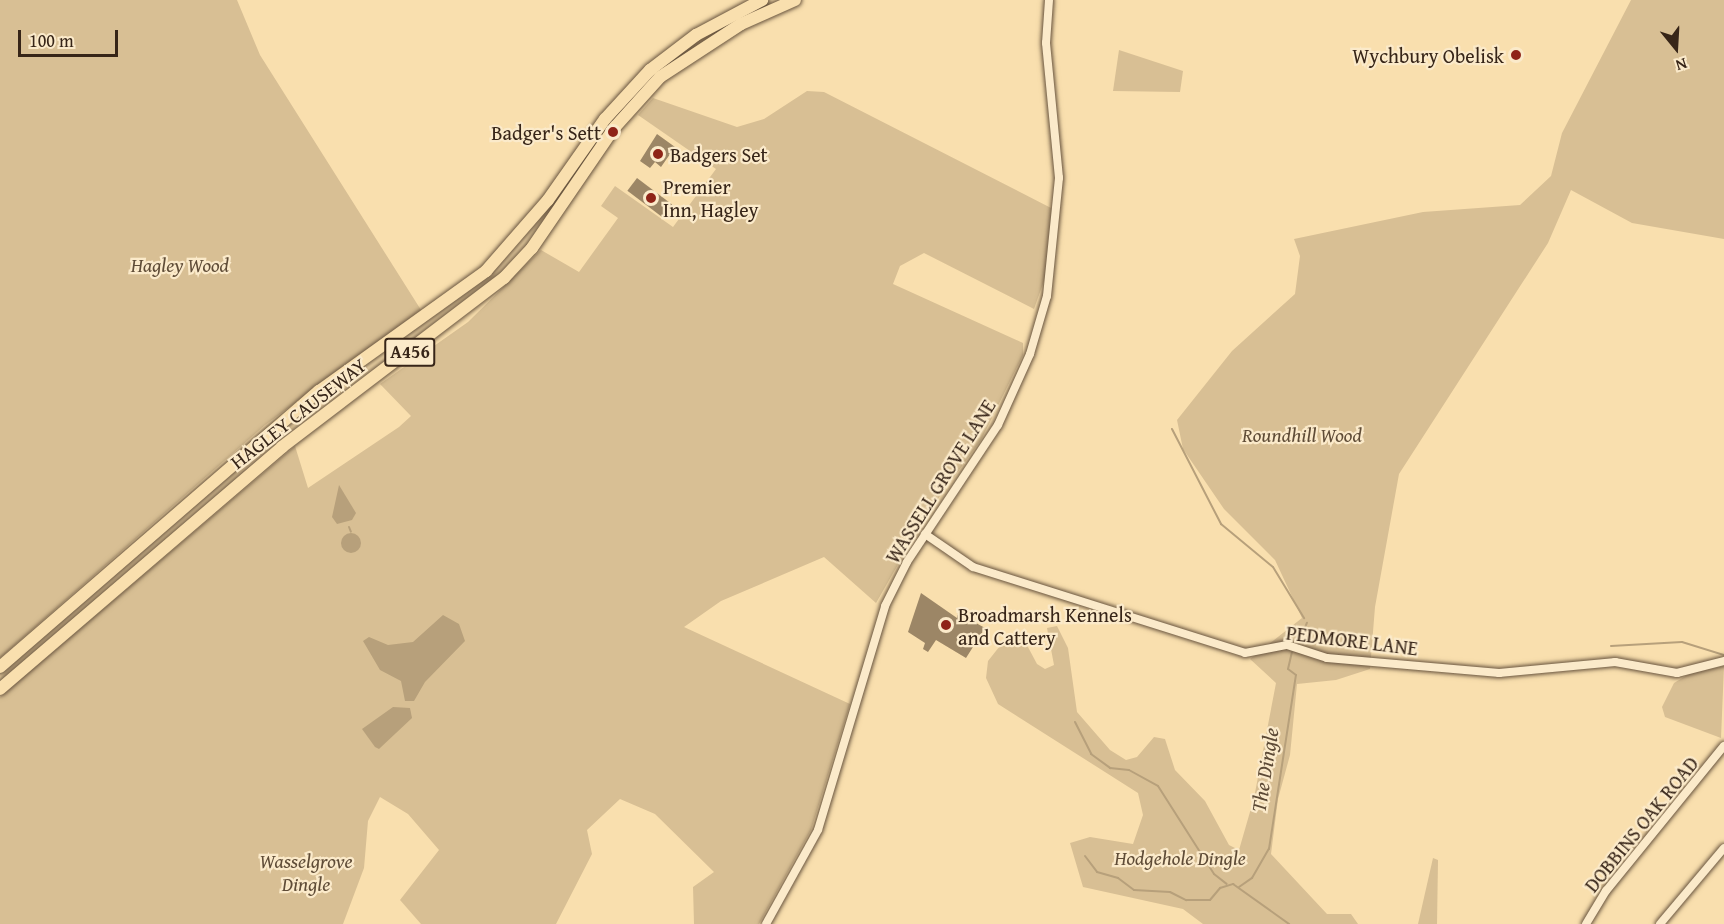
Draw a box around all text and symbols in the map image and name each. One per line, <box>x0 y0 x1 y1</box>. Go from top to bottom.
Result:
scale bar <box>21 18 122 56</box>
north arrow <box>1646 18 1706 78</box>
text: 100 m <box>29 27 74 54</box>
place label: Wychbury Obelisk <box>1352 43 1504 67</box>
marker: Wychbury Obelisk <box>1509 48 1523 62</box>
text: N <box>1673 52 1690 78</box>
place label: Badger's Sett <box>491 120 601 144</box>
marker: Badger's Sett <box>606 125 620 139</box>
place label: Badgers Set <box>670 142 768 166</box>
marker: Badgers Set <box>651 147 665 161</box>
place label: Premier Inn, Hagley <box>663 174 759 221</box>
marker: Premier Inn, Hagley <box>644 191 658 205</box>
park label: Hagley Wood <box>131 252 229 276</box>
road number: A456 <box>383 337 437 367</box>
street label: HAGLEY CAUSEWAY <box>225 353 371 473</box>
street label: WASSELL GROVE LANE <box>880 395 1000 567</box>
park label: Roundhill Wood <box>1242 422 1362 446</box>
place label: Broadmarsh Kennels and Cattery <box>958 602 1132 649</box>
marker: Broadmarsh Kennels and Cattery <box>939 618 953 632</box>
street label: PEDMORE LANE <box>1285 620 1419 660</box>
water label: The Dingle <box>1246 726 1284 814</box>
street label: DOBBINS OAK ROAD <box>1579 751 1703 897</box>
park label: Hodgehole Dingle <box>1114 845 1246 869</box>
park label: Wasselgrove Dingle <box>259 848 353 895</box>

